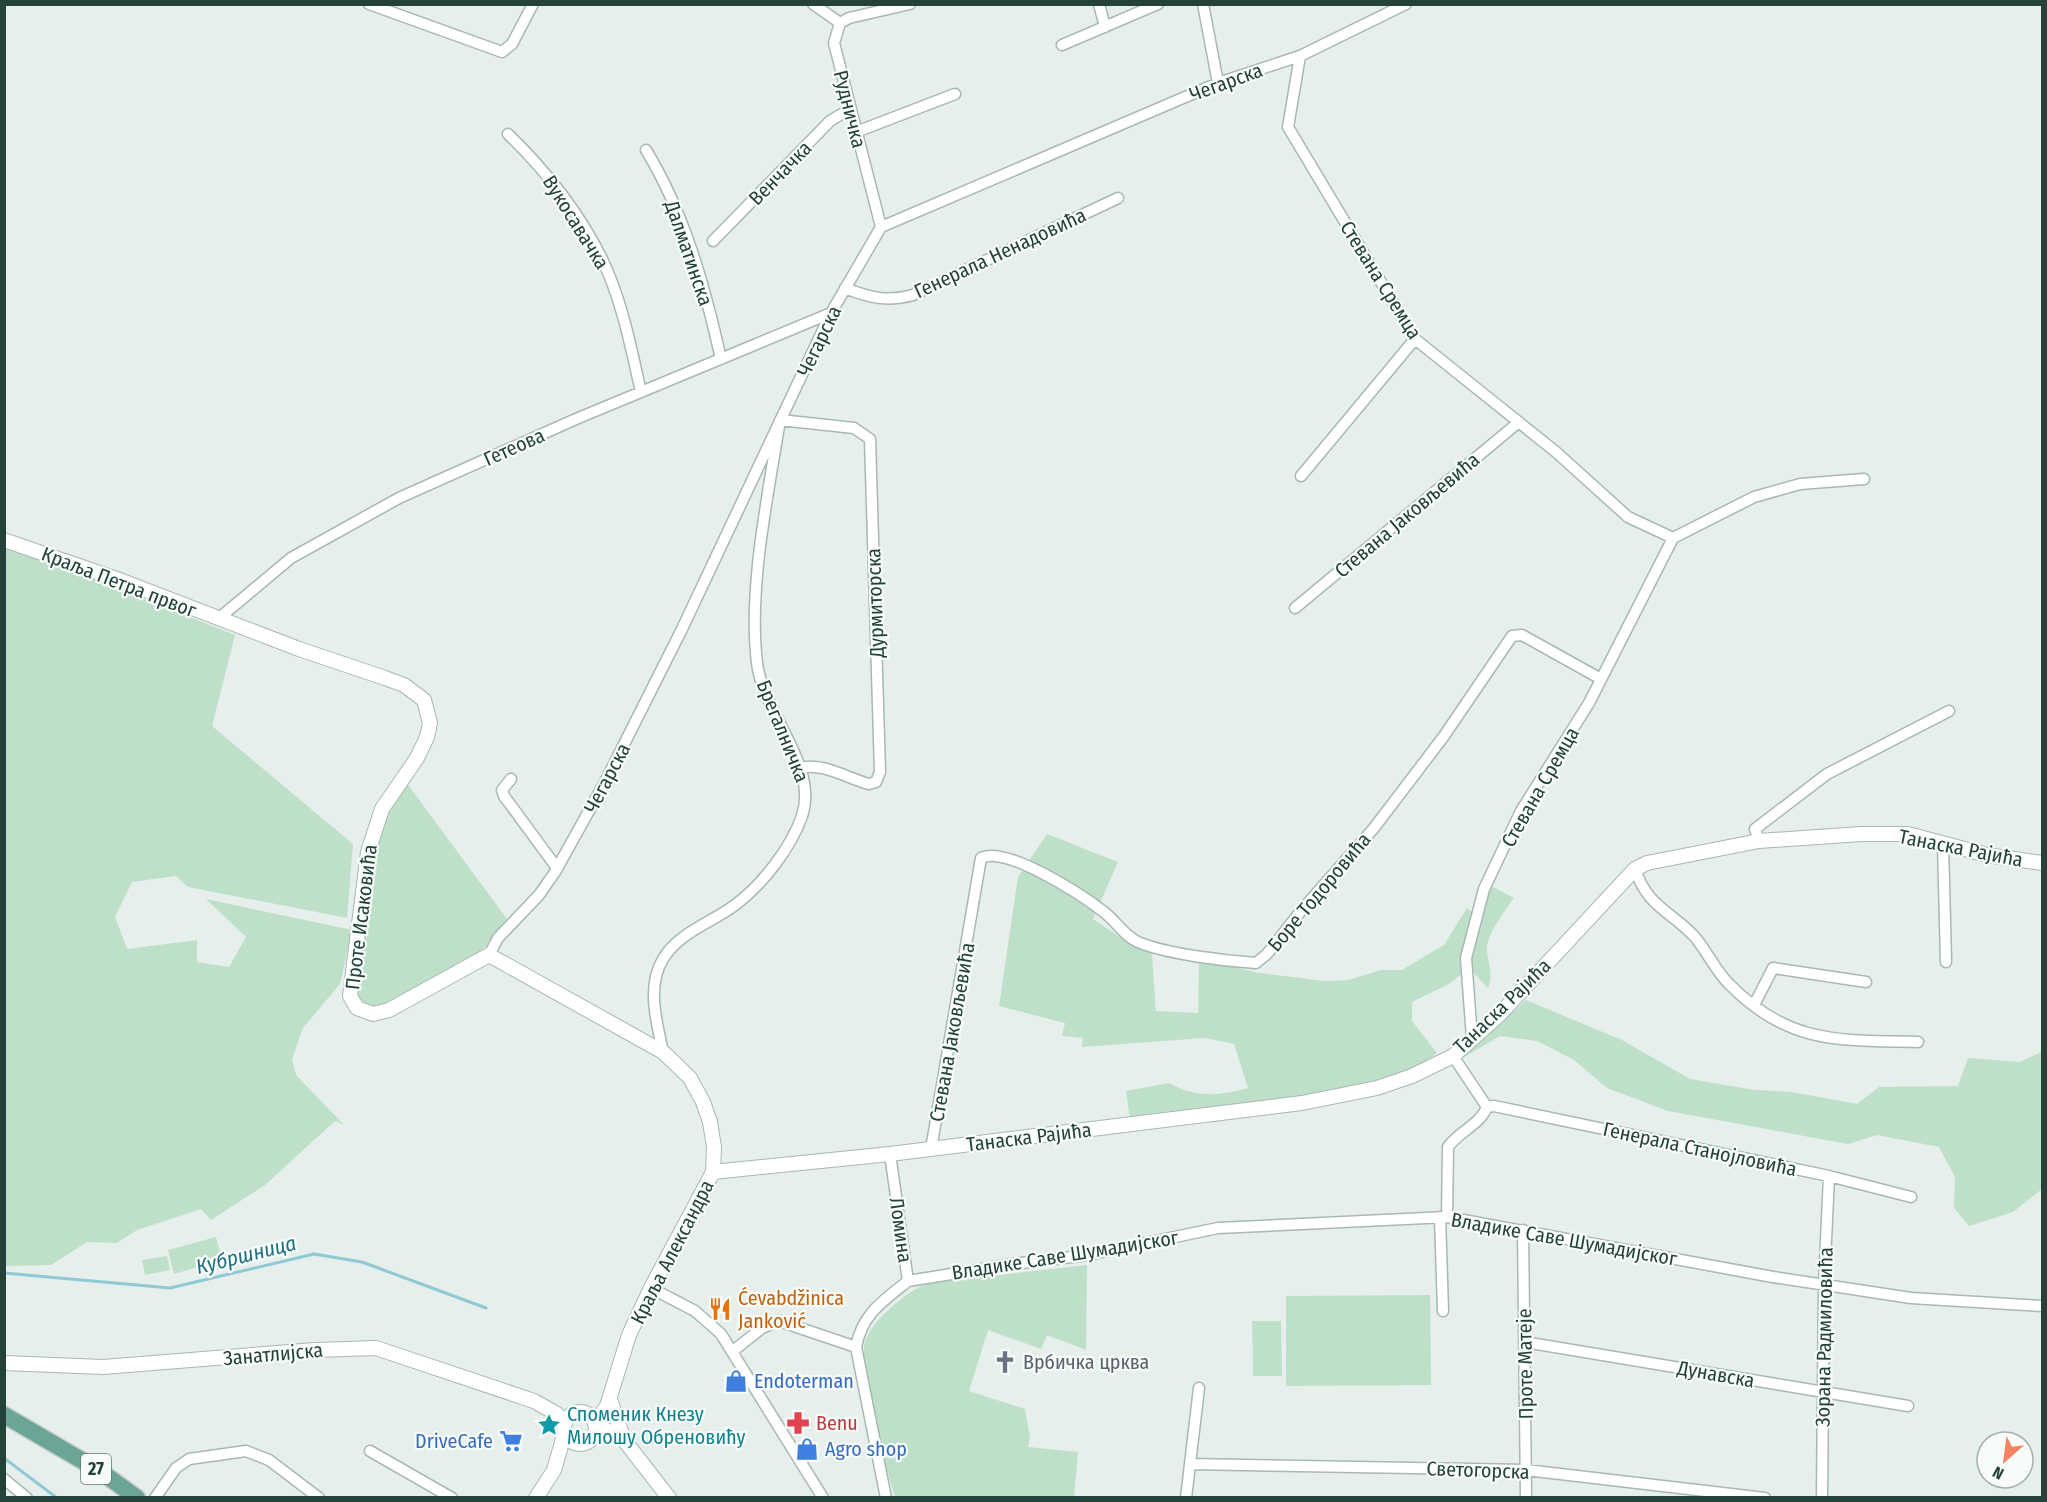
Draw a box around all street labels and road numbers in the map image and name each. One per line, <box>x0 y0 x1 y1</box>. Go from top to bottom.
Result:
street label: Чегарска <box>1186 58 1266 106</box>
street label: Рудничка <box>829 68 871 150</box>
street label: Венчачка <box>744 136 816 210</box>
street label: Вукосавачка <box>538 171 614 273</box>
street label: Далматинска <box>659 196 718 309</box>
street label: Генерала Ненадовића <box>910 203 1090 303</box>
street label: Стевана Сремца <box>1335 217 1427 343</box>
street label: Чегарска <box>792 302 846 380</box>
street label: Гетеова <box>480 423 548 471</box>
street label: Стевана Јаковљевића <box>1330 447 1484 583</box>
street label: Краља Петра првог <box>38 541 200 623</box>
street label: Дурмиторска <box>861 548 889 659</box>
street label: Брегалничка <box>752 676 814 786</box>
street label: Стевана Сремца <box>1496 723 1584 851</box>
street label: Чегарска <box>579 739 635 817</box>
street label: Танаска Рајића <box>1897 824 2025 872</box>
street label: Боре Тодоровића <box>1262 828 1376 956</box>
street label: Проте Исаковића <box>340 843 382 991</box>
street label: Стевана Јаковљевића <box>924 940 980 1124</box>
street label: Танаска Рајића <box>1448 954 1556 1058</box>
street label: Танаска Рајића <box>965 1117 1093 1157</box>
street label: Генерала Станојловића <box>1601 1117 1799 1181</box>
street label: Краља Александра <box>625 1176 719 1328</box>
street label: Ломина <box>885 1196 917 1264</box>
street label: Владике Саве Шумадијског <box>1449 1207 1679 1271</box>
street label: Владике Саве Шумадијског <box>950 1225 1180 1285</box>
street label: Зорана Радмиловића <box>1810 1247 1838 1427</box>
street label: Проте Матеје <box>1512 1308 1538 1420</box>
street label: Занатлијска <box>222 1338 324 1370</box>
street label: Дунавска <box>1675 1355 1756 1393</box>
road number: 27 <box>81 1454 111 1484</box>
street label: Светогорска <box>1426 1456 1530 1484</box>

